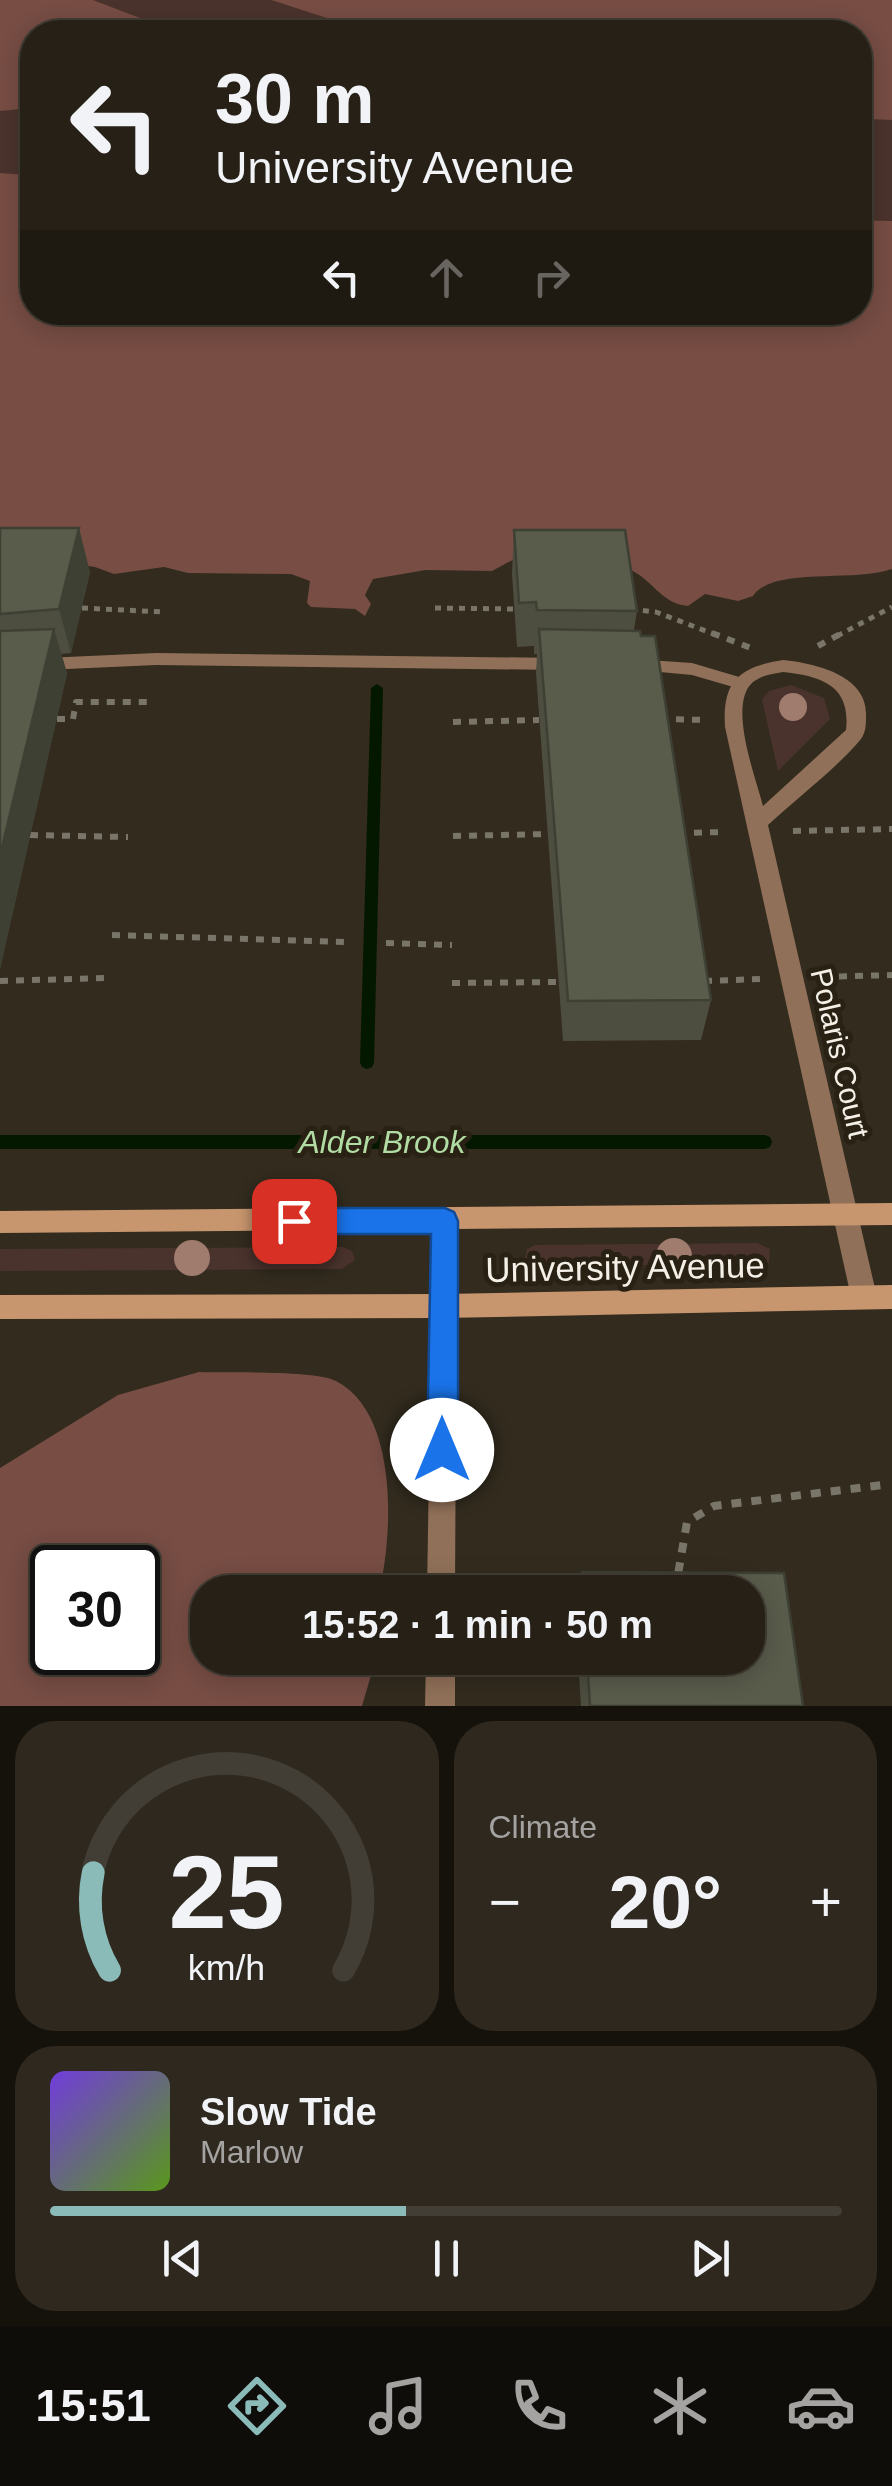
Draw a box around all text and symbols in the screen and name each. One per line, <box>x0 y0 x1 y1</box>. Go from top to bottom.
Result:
icon: left <box>50 60 180 190</box>
text: 30 m <box>215 60 375 138</box>
text: University Avenue <box>215 142 574 193</box>
icon: left <box>314 250 369 305</box>
icon: ahead <box>419 250 474 305</box>
icon: right <box>524 250 579 305</box>
street label: Polaris Court <box>804 965 876 1142</box>
water label: Alder Brook <box>296 1124 468 1160</box>
pin <box>252 1179 337 1264</box>
icon: arrive <box>267 1194 322 1249</box>
street label: University Avenue <box>485 1245 765 1289</box>
position arrow <box>390 1398 494 1502</box>
speed limit sign: 30 <box>30 1545 160 1675</box>
text: 15:52 · 1 min · 50 m <box>302 1604 653 1646</box>
text: Climate <box>489 1809 597 1845</box>
text: 25 <box>169 1834 285 1950</box>
text: 20° <box>609 1860 722 1944</box>
text: − <box>489 1871 521 1933</box>
text: + <box>810 1871 842 1933</box>
text: km/h <box>188 1948 265 1988</box>
text: Slow Tide <box>200 2091 377 2133</box>
text: Marlow <box>200 2134 303 2170</box>
icon: previous <box>155 2231 210 2286</box>
icon: pause <box>419 2231 474 2286</box>
icon: next <box>683 2231 738 2286</box>
icon: directions <box>222 2371 292 2441</box>
icon: music <box>363 2371 433 2441</box>
icon: phone <box>504 2371 574 2441</box>
icon: climate <box>645 2371 715 2441</box>
icon: car <box>786 2371 856 2441</box>
text: 15:51 <box>36 2380 151 2431</box>

